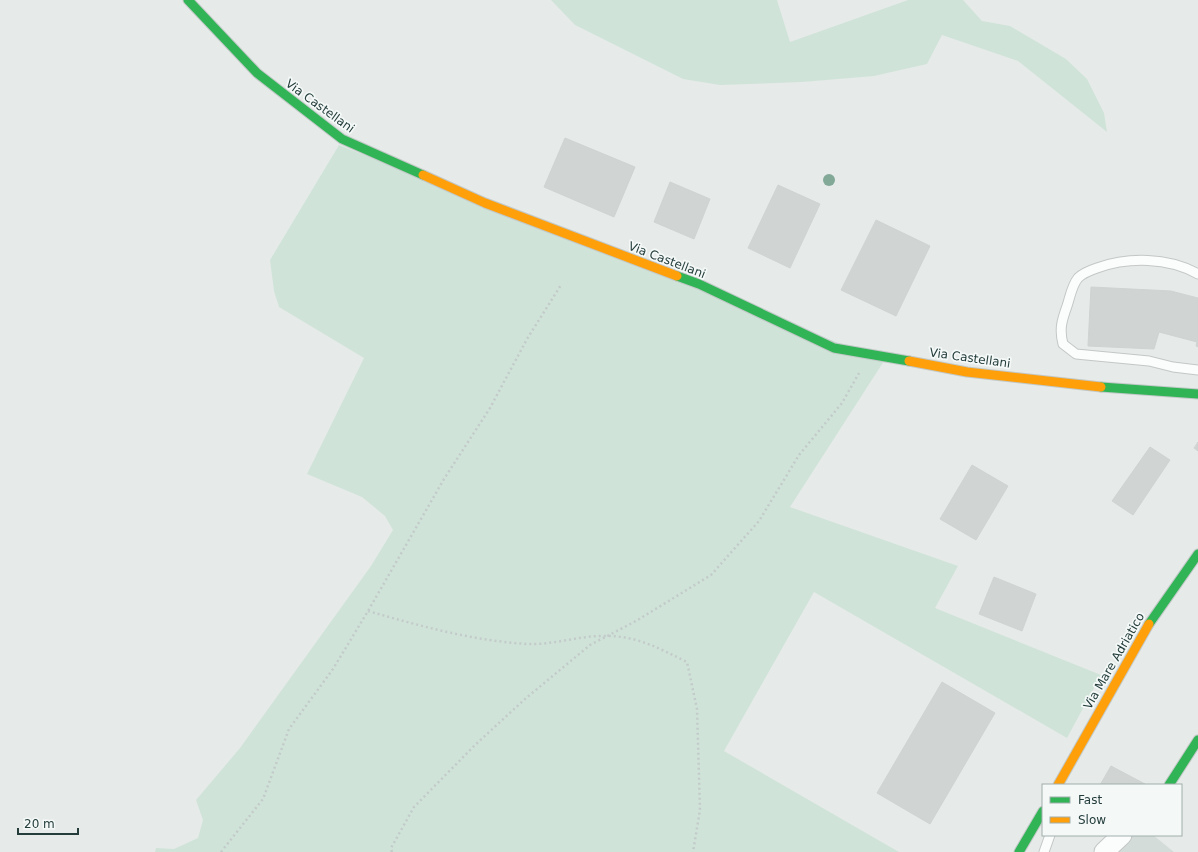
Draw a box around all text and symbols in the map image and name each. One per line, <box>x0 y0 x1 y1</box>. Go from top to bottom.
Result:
street label: Via Castellani <box>283 76 357 136</box>
street label: Via Castellani <box>626 239 708 281</box>
street label: Via Castellani <box>929 345 1011 371</box>
street label: Via Mare Adriatico <box>1081 610 1147 712</box>
legend <box>1042 784 1182 836</box>
text: Fast <box>1078 793 1102 807</box>
scale bar <box>18 810 78 836</box>
text: Slow <box>1078 813 1106 827</box>
text: 20 m <box>24 817 55 831</box>

